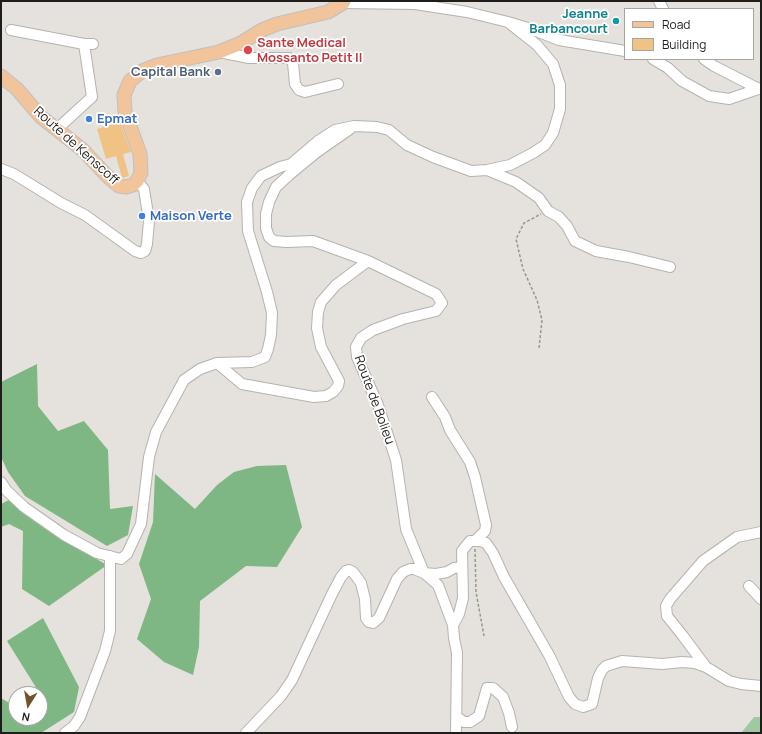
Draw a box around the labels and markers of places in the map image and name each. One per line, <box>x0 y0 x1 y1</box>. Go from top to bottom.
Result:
place label: Jeanne Barbancourt <box>529 6 608 37</box>
marker: Jeanne Barbancourt <box>611 16 621 26</box>
place label: Sante Medical Mossanto Petit II <box>257 35 362 66</box>
marker: Sante Medical Mossanto Petit II <box>242 44 254 56</box>
place label: Capital Bank <box>131 64 210 80</box>
marker: Capital Bank <box>213 67 223 77</box>
place label: Epmat <box>97 111 137 127</box>
marker: Epmat <box>84 114 94 124</box>
place label: Maison Verte <box>150 208 232 224</box>
marker: Maison Verte <box>137 211 147 221</box>

